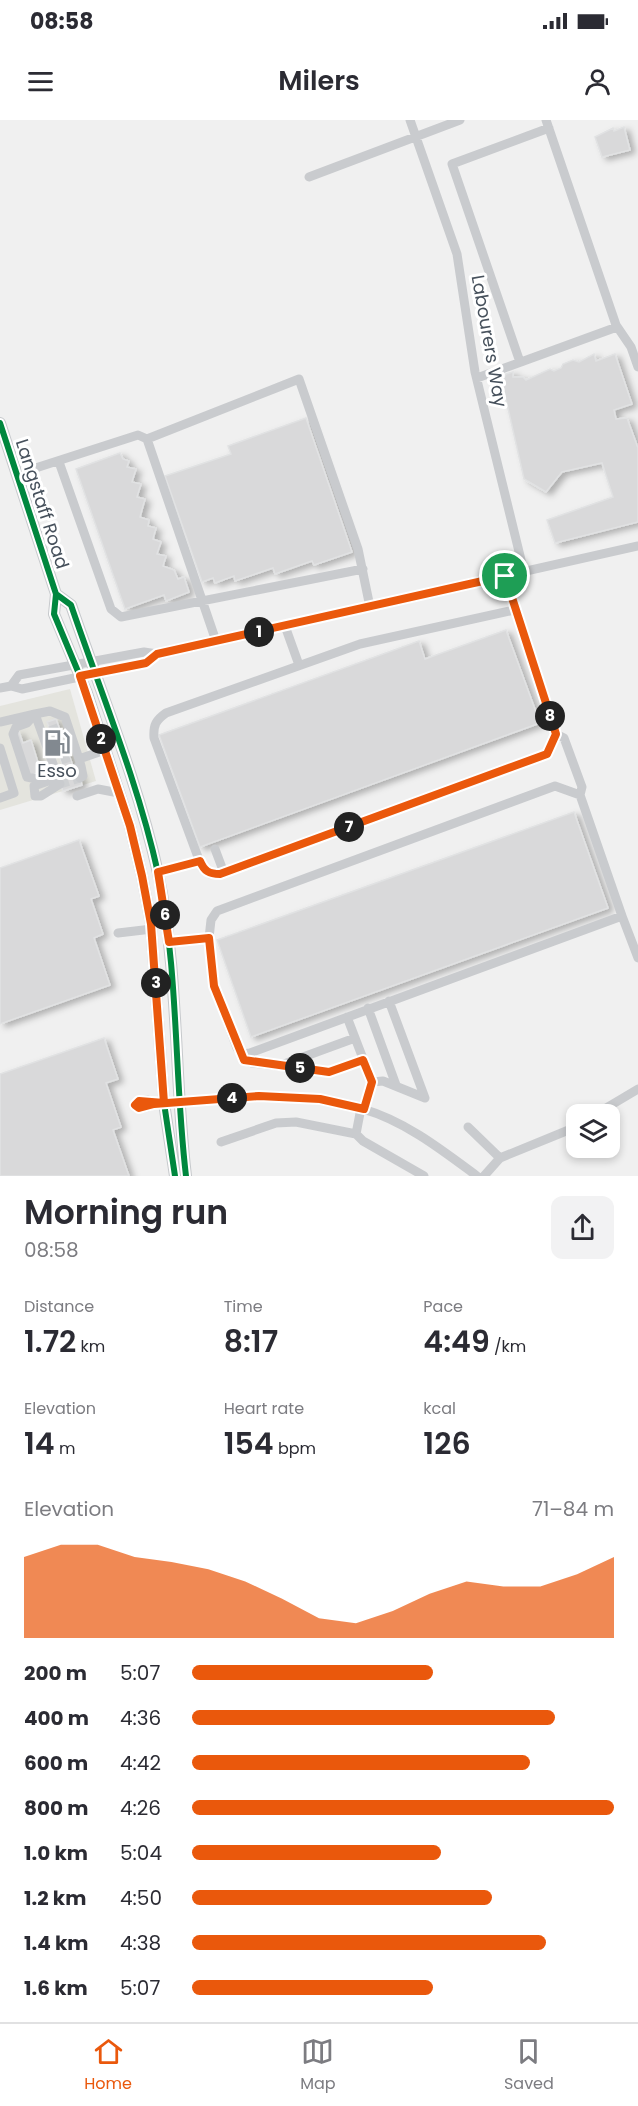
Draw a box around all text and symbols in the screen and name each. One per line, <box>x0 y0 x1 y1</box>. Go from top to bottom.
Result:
text: 08:58 <box>30 6 93 37</box>
text: Milers <box>278 62 360 99</box>
icon: menu <box>24 65 57 98</box>
icon: person <box>581 65 614 98</box>
street label: Labourers Way <box>466 273 513 409</box>
street label: Langstaff Road <box>10 436 75 572</box>
pin <box>479 550 530 601</box>
icon: arrive <box>488 559 521 592</box>
pin: 1 <box>244 617 274 647</box>
text: 1 <box>256 620 262 643</box>
pin: 8 <box>535 701 565 731</box>
text: 8 <box>545 704 555 727</box>
pin: 2 <box>86 724 116 754</box>
text: 2 <box>96 727 106 750</box>
fuel station icon: Esso <box>42 728 72 758</box>
place label: Esso <box>37 758 77 783</box>
pin: 7 <box>334 812 364 842</box>
text: 7 <box>345 815 353 838</box>
pin: 6 <box>150 900 180 930</box>
text: 6 <box>160 903 170 926</box>
pin: 3 <box>141 968 171 998</box>
text: 3 <box>151 971 161 994</box>
pin: 5 <box>285 1053 315 1083</box>
text: 5 <box>295 1056 305 1079</box>
pin: 4 <box>217 1083 247 1113</box>
text: 4 <box>227 1086 237 1109</box>
map controls <box>566 1104 620 1158</box>
button: layers <box>566 1104 620 1158</box>
text: Morning run <box>24 1189 228 1236</box>
button: share <box>551 1196 614 1259</box>
text: 08:58 <box>24 1236 79 1264</box>
text: Distance <box>24 1295 94 1318</box>
text: Time <box>224 1295 263 1318</box>
text: Pace <box>423 1295 463 1318</box>
text: 1.72 <box>24 1320 76 1363</box>
text: 8:17 <box>224 1320 278 1363</box>
text: 4:49 <box>423 1320 490 1363</box>
text: km <box>76 1335 105 1358</box>
text: /km <box>490 1335 526 1358</box>
text: Elevation <box>24 1397 96 1420</box>
text: Heart rate <box>224 1397 304 1420</box>
text: kcal <box>423 1397 456 1420</box>
text: 14 <box>24 1422 55 1465</box>
text: 154 <box>224 1422 274 1465</box>
text: 126 <box>423 1422 471 1465</box>
text: m <box>55 1437 75 1460</box>
text: bpm <box>274 1437 316 1460</box>
text: Elevation <box>24 1495 114 1523</box>
text: 71–84 m <box>532 1495 614 1523</box>
text: 200 m <box>24 1659 87 1687</box>
text: 5:07 <box>120 1659 160 1687</box>
text: 400 m <box>24 1704 89 1732</box>
text: 4:36 <box>120 1704 161 1732</box>
text: 600 m <box>24 1749 88 1777</box>
text: 4:42 <box>120 1749 161 1777</box>
text: 800 m <box>24 1794 88 1822</box>
text: 4:26 <box>120 1794 161 1822</box>
text: 1.0 km <box>24 1839 88 1867</box>
text: 5:04 <box>120 1839 162 1867</box>
text: 1.2 km <box>24 1884 86 1912</box>
text: 4:50 <box>120 1884 162 1912</box>
text: 1.4 km <box>24 1929 88 1957</box>
text: 4:38 <box>120 1929 161 1957</box>
text: 1.6 km <box>24 1974 88 2002</box>
text: 5:07 <box>120 1974 160 2002</box>
tab: Home <box>84 2035 132 2096</box>
tab: Map <box>300 2035 336 2096</box>
tab: Saved <box>504 2035 554 2096</box>

